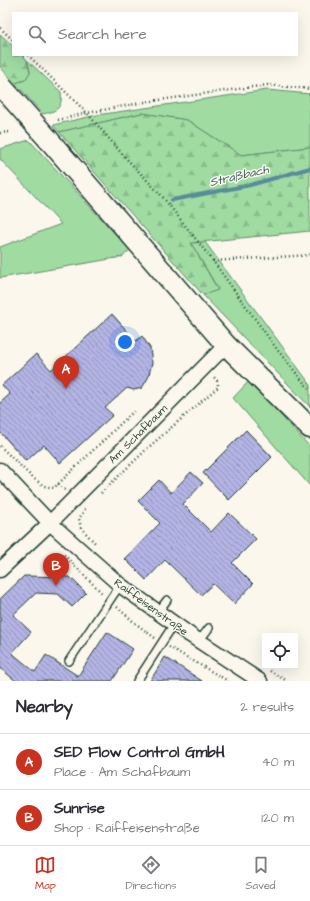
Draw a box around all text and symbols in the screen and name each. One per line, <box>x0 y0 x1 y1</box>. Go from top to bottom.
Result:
search box <box>12 12 298 56</box>
icon: search <box>26 23 48 45</box>
text: Search here <box>58 24 147 45</box>
water label: Straßbach <box>208 161 271 191</box>
your location <box>115 332 135 352</box>
pin: A <box>53 356 79 389</box>
street label: Am Schafbaum <box>105 401 171 467</box>
pin: B <box>43 553 69 586</box>
street label: Raiffeisenstraße <box>111 575 191 639</box>
map controls <box>262 633 298 669</box>
button: locate <box>262 633 298 669</box>
text: Nearby <box>16 695 73 719</box>
text: 2 results <box>240 698 294 716</box>
text: SED Flow Control GmbH <box>54 742 225 763</box>
text: A <box>25 753 33 771</box>
text: 40 m <box>262 753 294 771</box>
text: Place · Am Schafbaum <box>54 763 190 781</box>
text: Sunrise <box>54 798 105 819</box>
text: B <box>24 809 34 827</box>
text: 120 m <box>261 809 294 827</box>
text: Shop · Raiffeisenstraße <box>54 819 200 837</box>
tab: Map <box>34 854 56 893</box>
tab: Directions <box>125 854 177 893</box>
tab: Saved <box>246 854 276 893</box>

